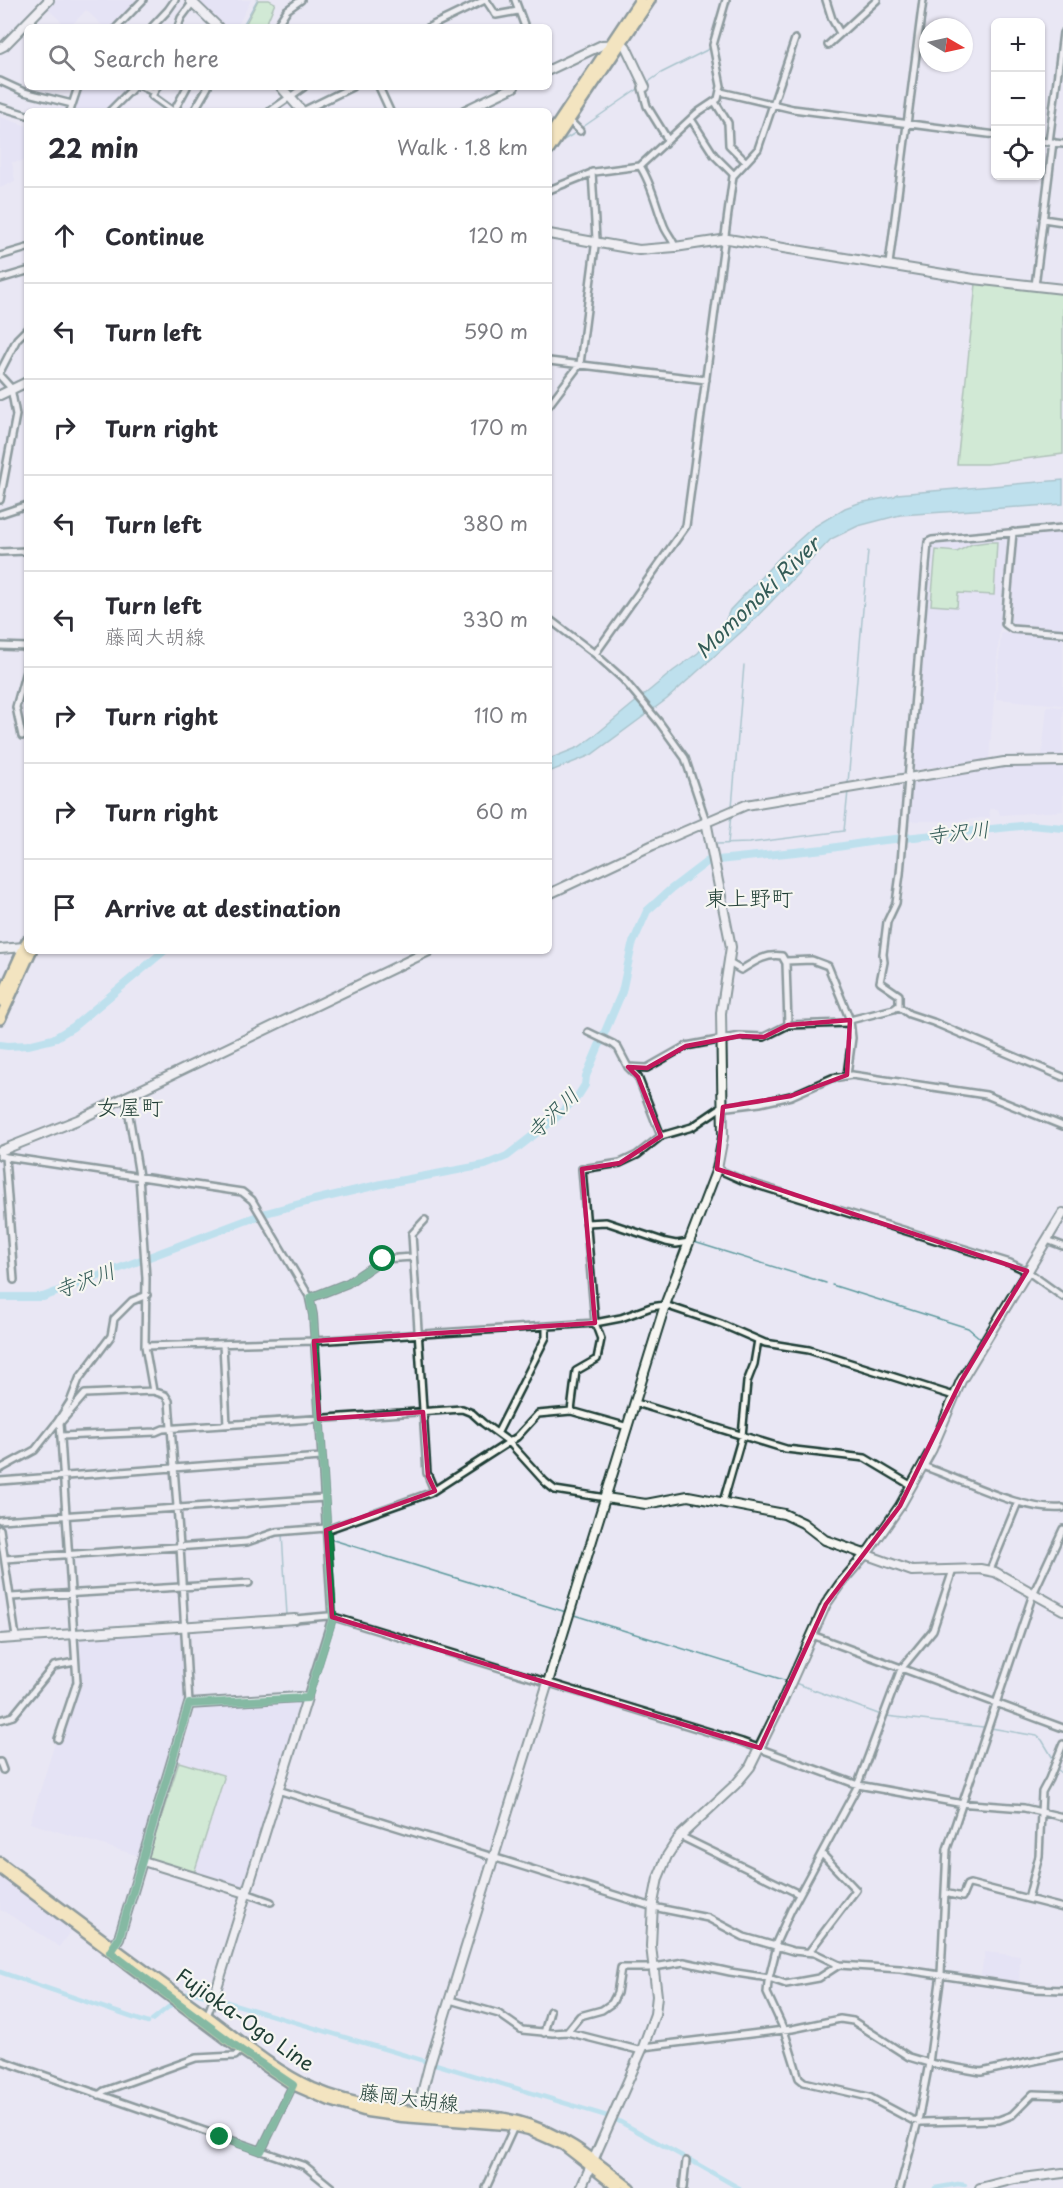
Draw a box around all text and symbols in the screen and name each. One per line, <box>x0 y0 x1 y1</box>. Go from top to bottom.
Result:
north arrow <box>919 18 973 72</box>
map controls <box>991 18 1045 180</box>
button: + <box>991 18 1045 72</box>
search box <box>24 24 552 90</box>
icon: search <box>45 41 78 74</box>
text: Search here <box>93 41 219 74</box>
button: − <box>991 72 1045 126</box>
button: locate <box>991 126 1045 180</box>
text: 22 min <box>48 128 139 167</box>
text: Walk · 1.8 km <box>397 132 528 162</box>
icon: ahead <box>48 219 81 252</box>
text: Continue <box>105 219 204 252</box>
text: 120 m <box>469 220 528 250</box>
icon: left <box>48 315 81 348</box>
text: Turn left <box>105 315 202 348</box>
text: 590 m <box>464 316 528 346</box>
icon: right <box>48 411 81 444</box>
text: Turn right <box>105 411 218 444</box>
text: 170 m <box>470 412 528 442</box>
icon: left <box>48 507 81 540</box>
text: Turn left <box>105 507 202 540</box>
text: 380 m <box>462 508 528 538</box>
water label: Momonoki River <box>687 527 828 665</box>
text: Turn left <box>105 588 202 621</box>
icon: left <box>48 603 81 636</box>
text: 330 m <box>462 604 528 634</box>
text: 藤岡大胡線 <box>105 621 205 651</box>
icon: right <box>48 699 81 732</box>
text: Turn right <box>105 699 218 732</box>
text: 110 m <box>474 700 528 730</box>
icon: right <box>48 795 81 828</box>
text: Turn right <box>105 795 218 828</box>
text: 60 m <box>476 796 528 826</box>
water label: 寺沢川 <box>925 812 991 850</box>
district label: 東上野町 <box>705 880 793 913</box>
icon: arrive <box>48 891 81 924</box>
text: Arrive at destination <box>105 891 341 924</box>
water label: 寺沢川 <box>518 1079 585 1146</box>
district label: 女屋町 <box>97 1089 163 1122</box>
route start <box>369 1245 395 1271</box>
water label: 寺沢川 <box>49 1253 119 1305</box>
street label: Fujioka-Ogo Line <box>170 1960 321 2078</box>
street label: 藤岡大胡線 <box>358 2076 461 2118</box>
route end <box>206 2123 232 2149</box>

